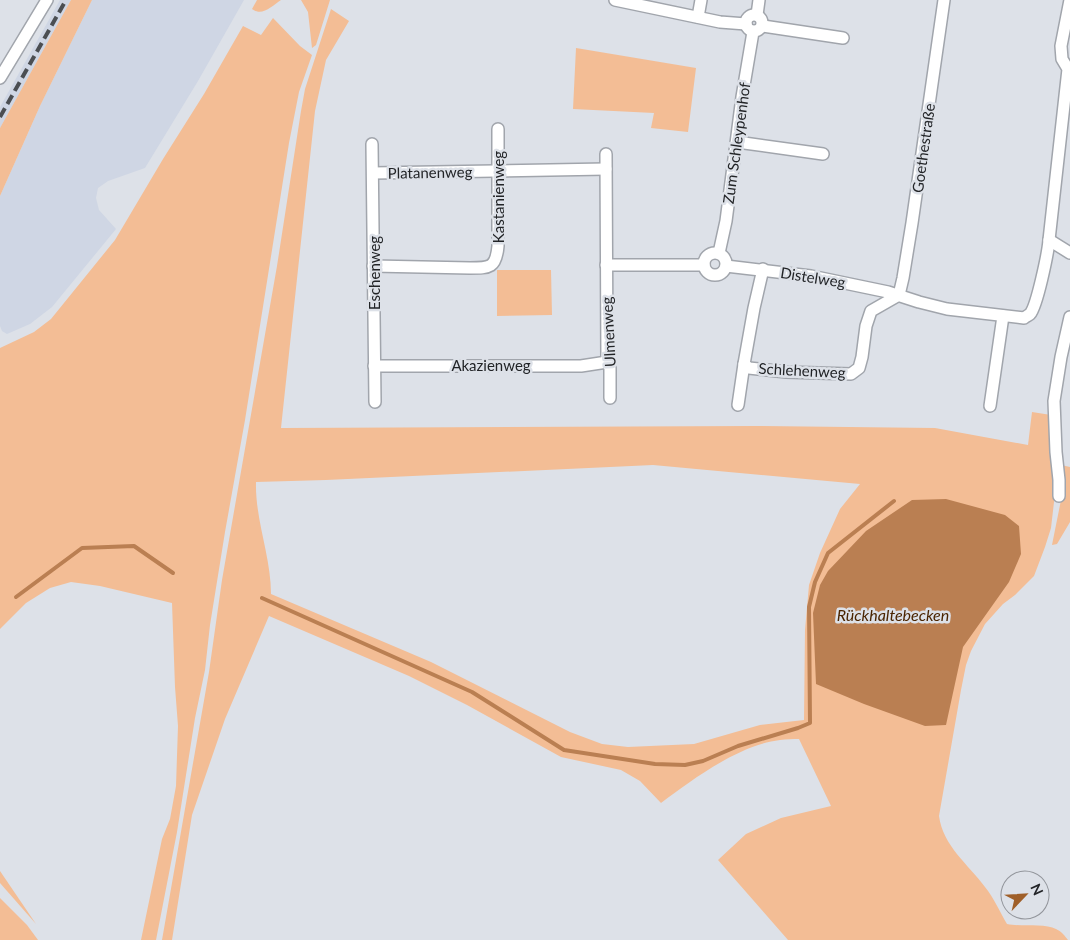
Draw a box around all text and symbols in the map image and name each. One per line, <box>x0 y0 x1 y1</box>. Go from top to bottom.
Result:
street label: Zum Schleypenhof <box>719 80 754 205</box>
street label: Goethestraße <box>908 102 938 194</box>
street label: Kastanienweg <box>489 151 507 243</box>
street label: Platanenweg <box>387 162 473 182</box>
street label: Eschenweg <box>365 236 383 310</box>
street label: Distelweg <box>779 263 847 291</box>
street label: Ulmenweg <box>597 296 619 368</box>
street label: Akazienweg <box>451 356 531 374</box>
street label: Schlehenweg <box>758 359 846 381</box>
water label: Rückhaltebecken <box>837 605 949 624</box>
north arrow <box>1000 870 1050 920</box>
text: N <box>1027 881 1047 898</box>

